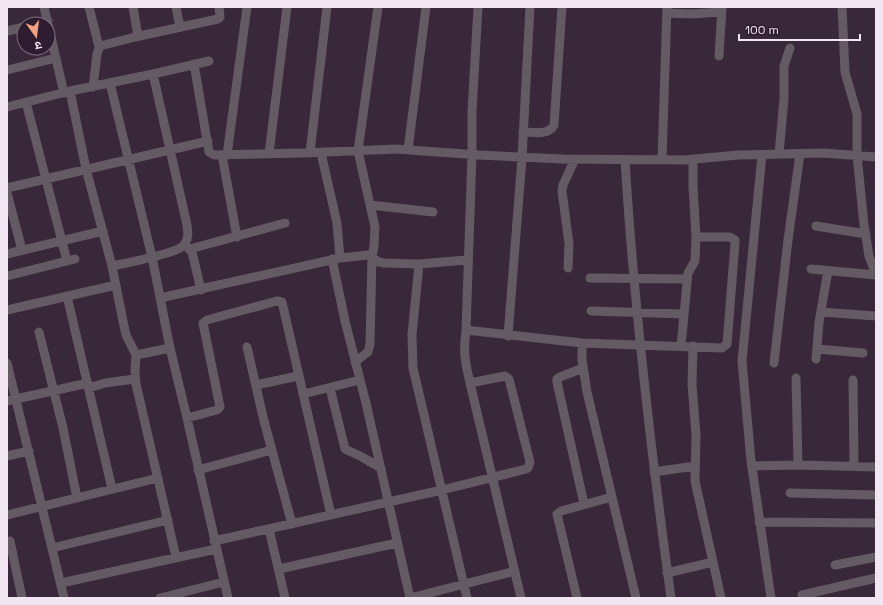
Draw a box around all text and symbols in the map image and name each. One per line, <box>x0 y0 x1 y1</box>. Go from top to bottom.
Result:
north arrow <box>16 16 56 56</box>
scale bar <box>739 16 860 42</box>
text: 100 m <box>745 22 779 38</box>
text: उ <box>33 38 43 53</box>

